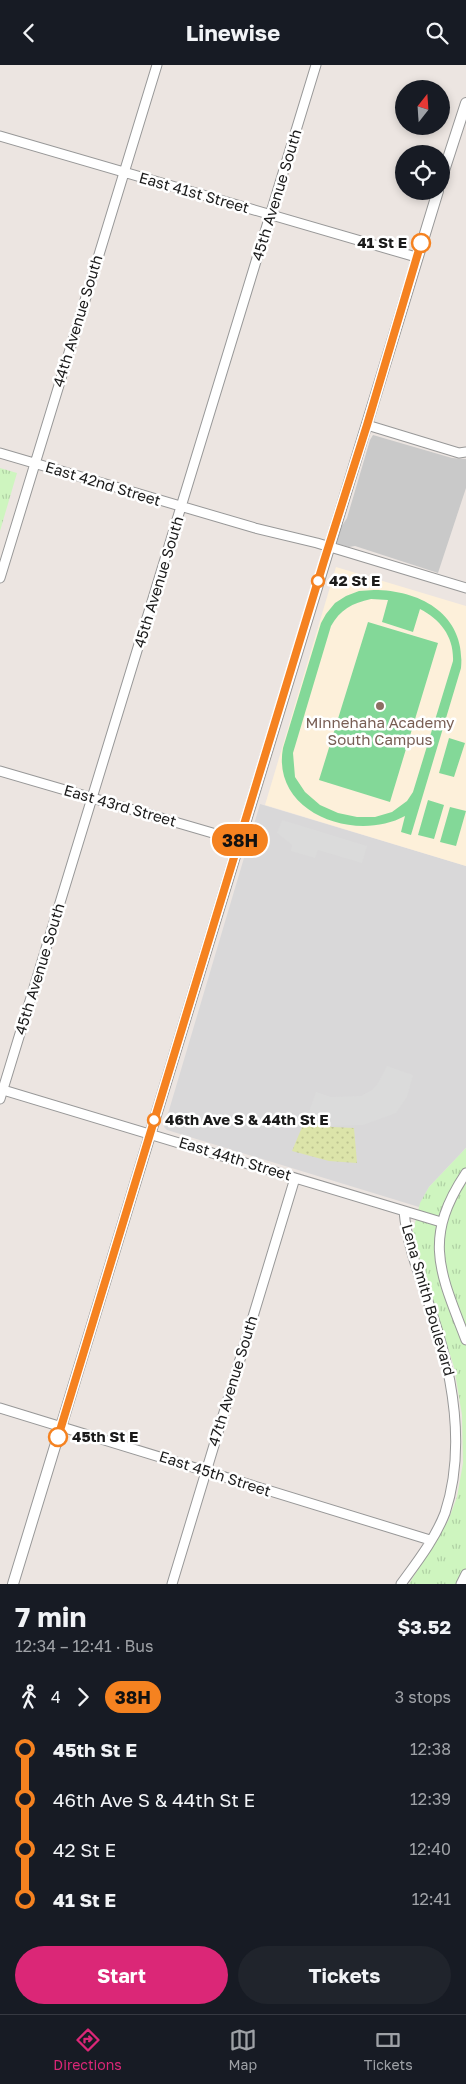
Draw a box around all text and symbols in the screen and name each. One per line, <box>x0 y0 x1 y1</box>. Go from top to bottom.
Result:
icon: back <box>15 19 43 47</box>
text: Linewise <box>186 19 280 46</box>
icon: search <box>423 19 451 47</box>
north arrow <box>395 80 450 135</box>
map controls <box>395 80 450 200</box>
street label: 45th Avenue South <box>247 127 305 263</box>
button: locate <box>395 145 450 200</box>
street label: East 41st Street <box>137 168 251 216</box>
place label: 41 St E <box>357 233 407 251</box>
marker: 41 St E <box>411 233 431 253</box>
street label: 44th Avenue South <box>48 253 106 389</box>
street label: East 42nd Street <box>43 457 163 509</box>
street label: 45th Avenue South <box>129 514 187 650</box>
place label: 42 St E <box>329 571 380 589</box>
marker: 42 St E <box>311 574 325 588</box>
marker: Minnehaha Academy South Campus <box>374 700 386 712</box>
place label: Minnehaha Academy South Campus <box>305 713 455 748</box>
street label: East 43rd Street <box>62 780 179 830</box>
line badge: 38H <box>211 824 269 856</box>
text: 38H <box>222 829 258 851</box>
street label: 45th Avenue South <box>10 901 68 1037</box>
place label: 46th Ave S & 44th St E <box>165 1110 329 1128</box>
marker: 46th Ave S & 44th St E <box>147 1113 161 1127</box>
street label: East 44th Street <box>177 1132 294 1184</box>
street label: Lena Smith Boulevard <box>399 1222 459 1378</box>
street label: 47th Avenue South <box>204 1313 260 1448</box>
marker: 45th St E <box>48 1427 68 1447</box>
place label: 45th St E <box>72 1427 138 1445</box>
street label: East 45th Street <box>157 1447 273 1500</box>
text: 7 min <box>15 1600 86 1633</box>
text: $3.52 <box>397 1615 451 1638</box>
text: 12:34 – 12:41 · Bus <box>15 1636 153 1656</box>
icon: walk <box>15 1683 43 1711</box>
icon: forward <box>69 1683 97 1711</box>
text: 38H <box>115 1686 151 1708</box>
text: 4 <box>51 1687 61 1707</box>
text: 3 stops <box>395 1687 451 1707</box>
text: 45th St E <box>53 1738 137 1761</box>
text: 12:38 <box>410 1739 451 1759</box>
text: 46th Ave S & 44th St E <box>53 1788 255 1811</box>
text: 12:39 <box>410 1789 451 1809</box>
text: 42 St E <box>53 1838 116 1861</box>
text: 12:40 <box>409 1839 451 1859</box>
text: 41 St E <box>53 1888 116 1911</box>
text: 12:41 <box>412 1889 451 1909</box>
button: Start <box>15 1946 228 2004</box>
button: Tickets <box>238 1946 451 2004</box>
tab: Directions <box>53 2026 122 2073</box>
tab: Map <box>228 2026 257 2073</box>
tab: Tickets <box>364 2026 413 2073</box>

